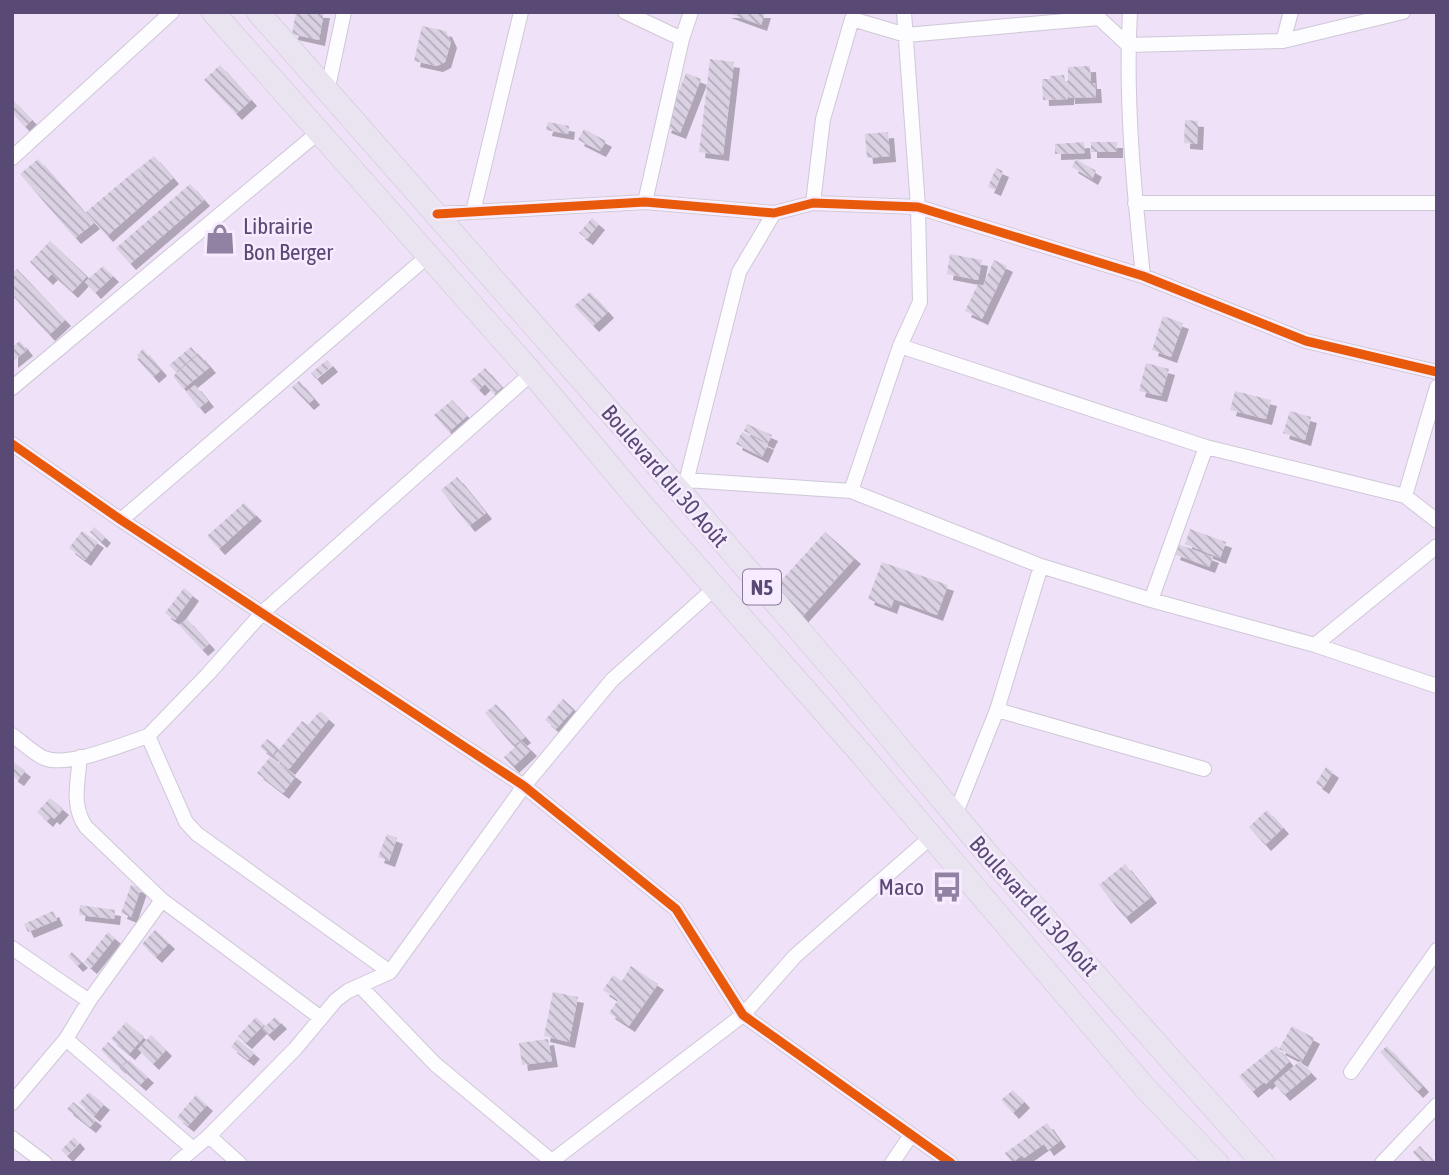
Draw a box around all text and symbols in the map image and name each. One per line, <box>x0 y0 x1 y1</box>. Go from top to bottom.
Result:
place label: Librairie Bon Berger <box>243 213 334 265</box>
shop icon: Librairie Bon Berger <box>203 222 237 256</box>
street label: Boulevard du 30 Août <box>596 400 734 552</box>
road number: N5 <box>743 570 781 604</box>
street label: Boulevard du 30 Août <box>964 831 1104 981</box>
bus stop icon: Maco <box>930 870 964 904</box>
place label: Maco <box>879 874 924 900</box>

